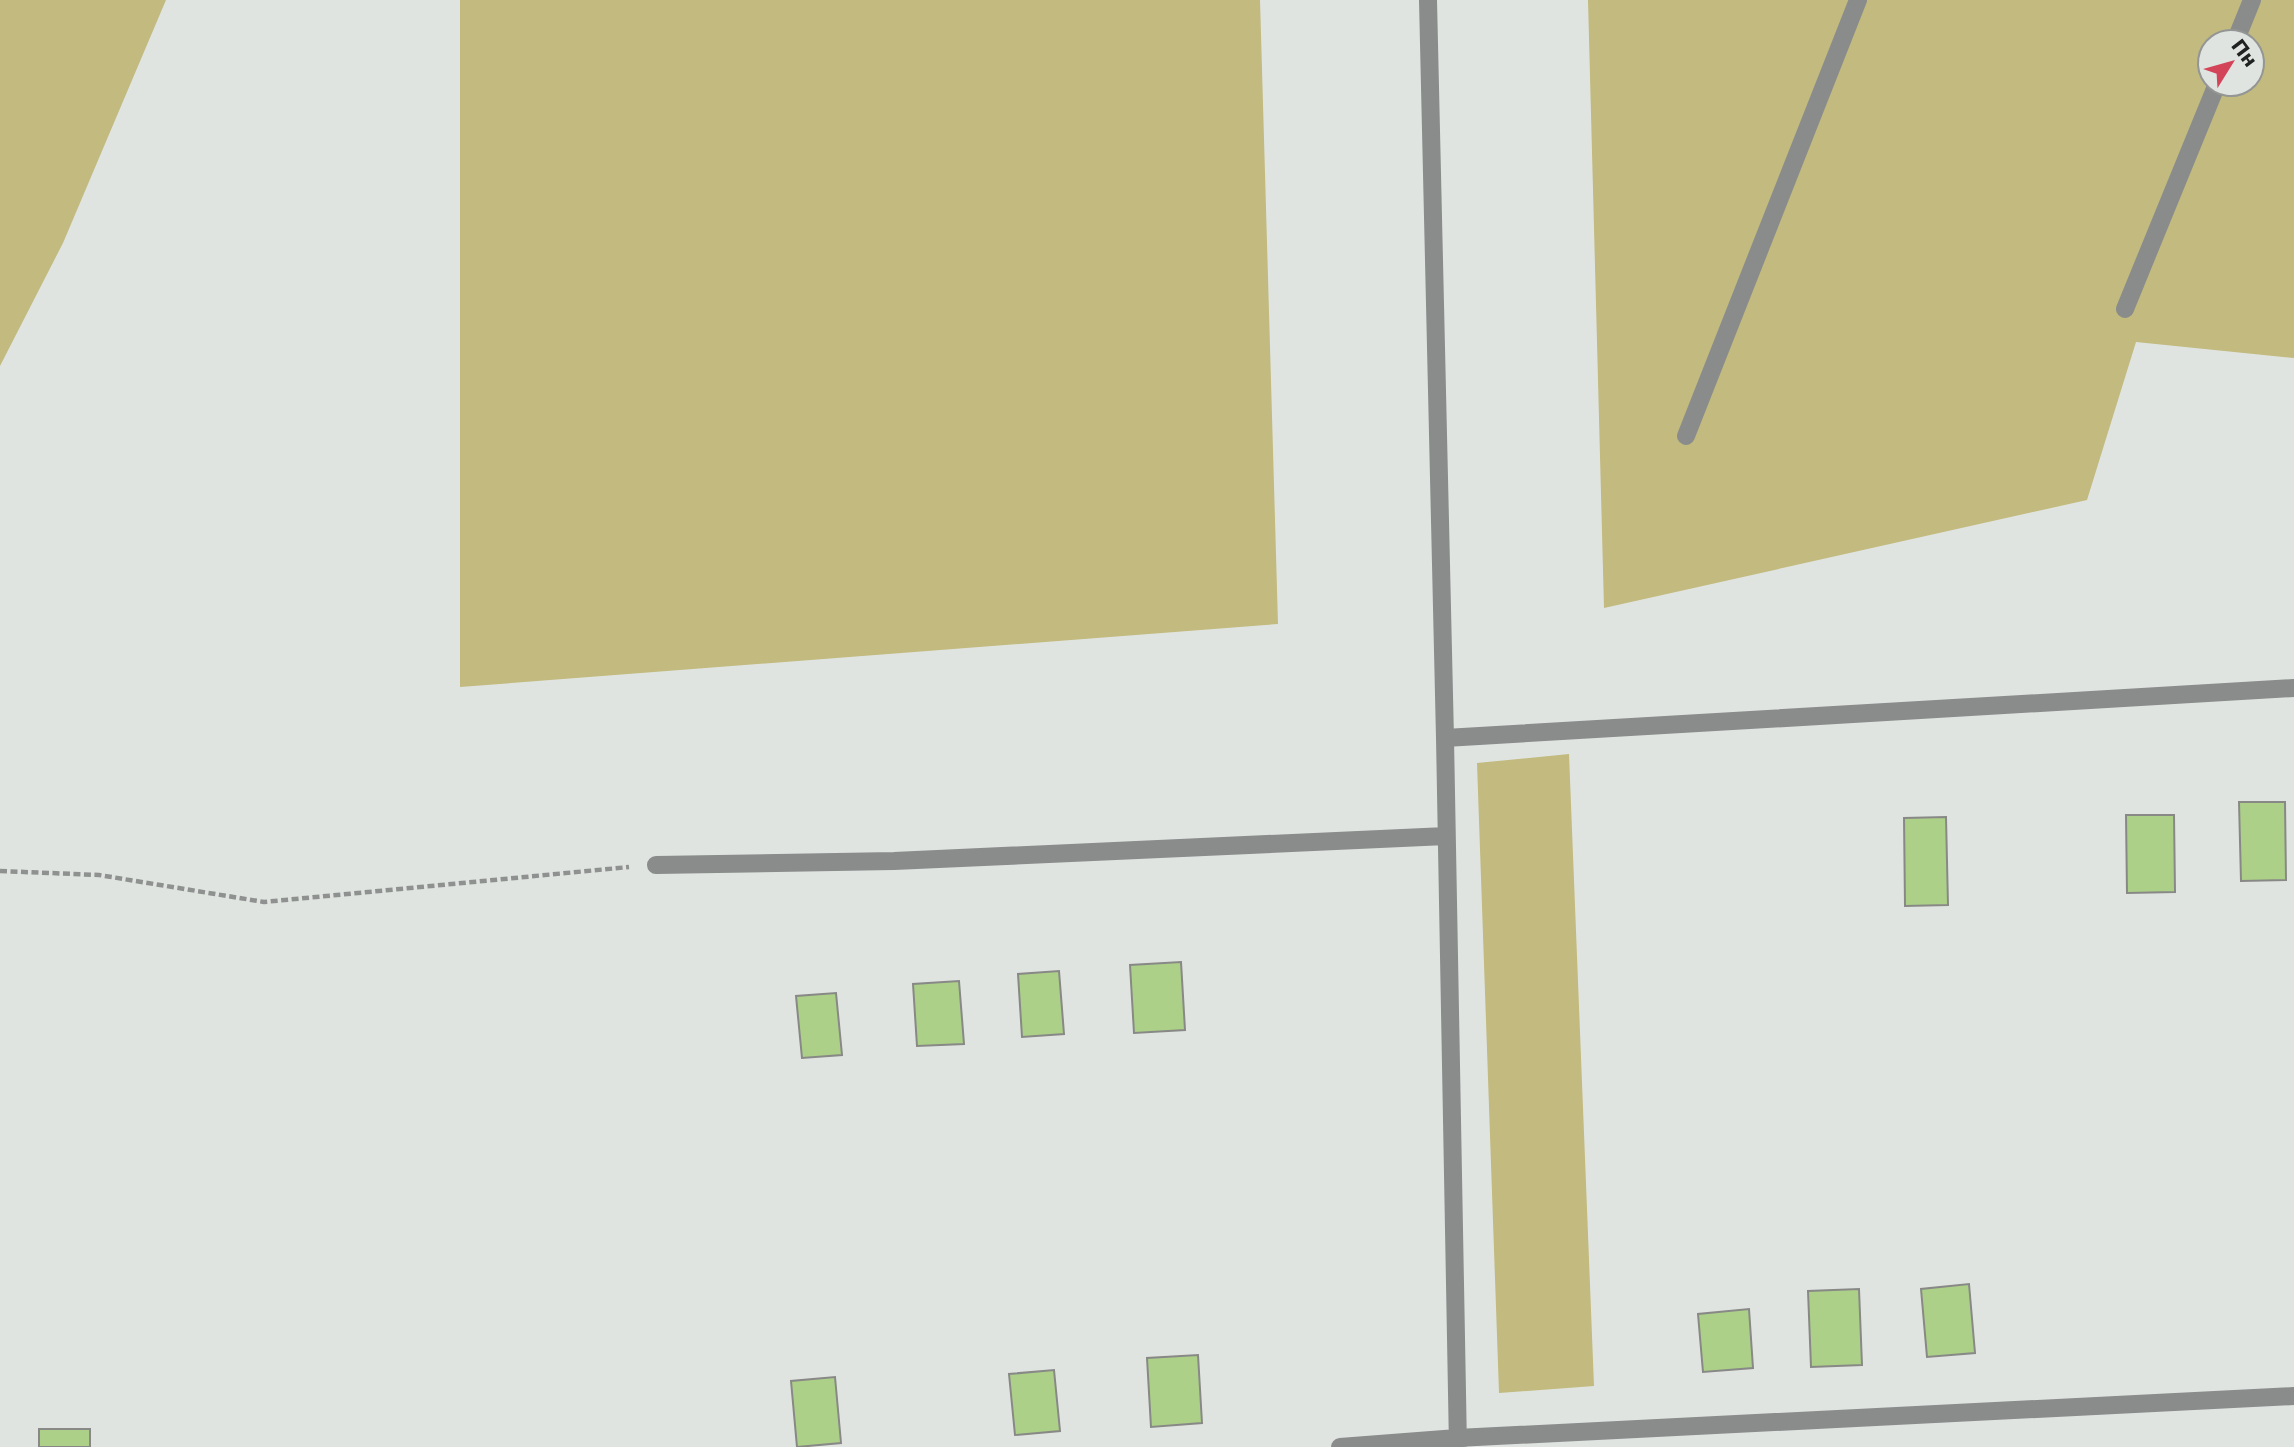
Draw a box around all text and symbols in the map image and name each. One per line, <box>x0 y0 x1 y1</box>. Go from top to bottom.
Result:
north arrow <box>2196 28 2266 98</box>
text: Пн <box>2227 35 2262 71</box>

